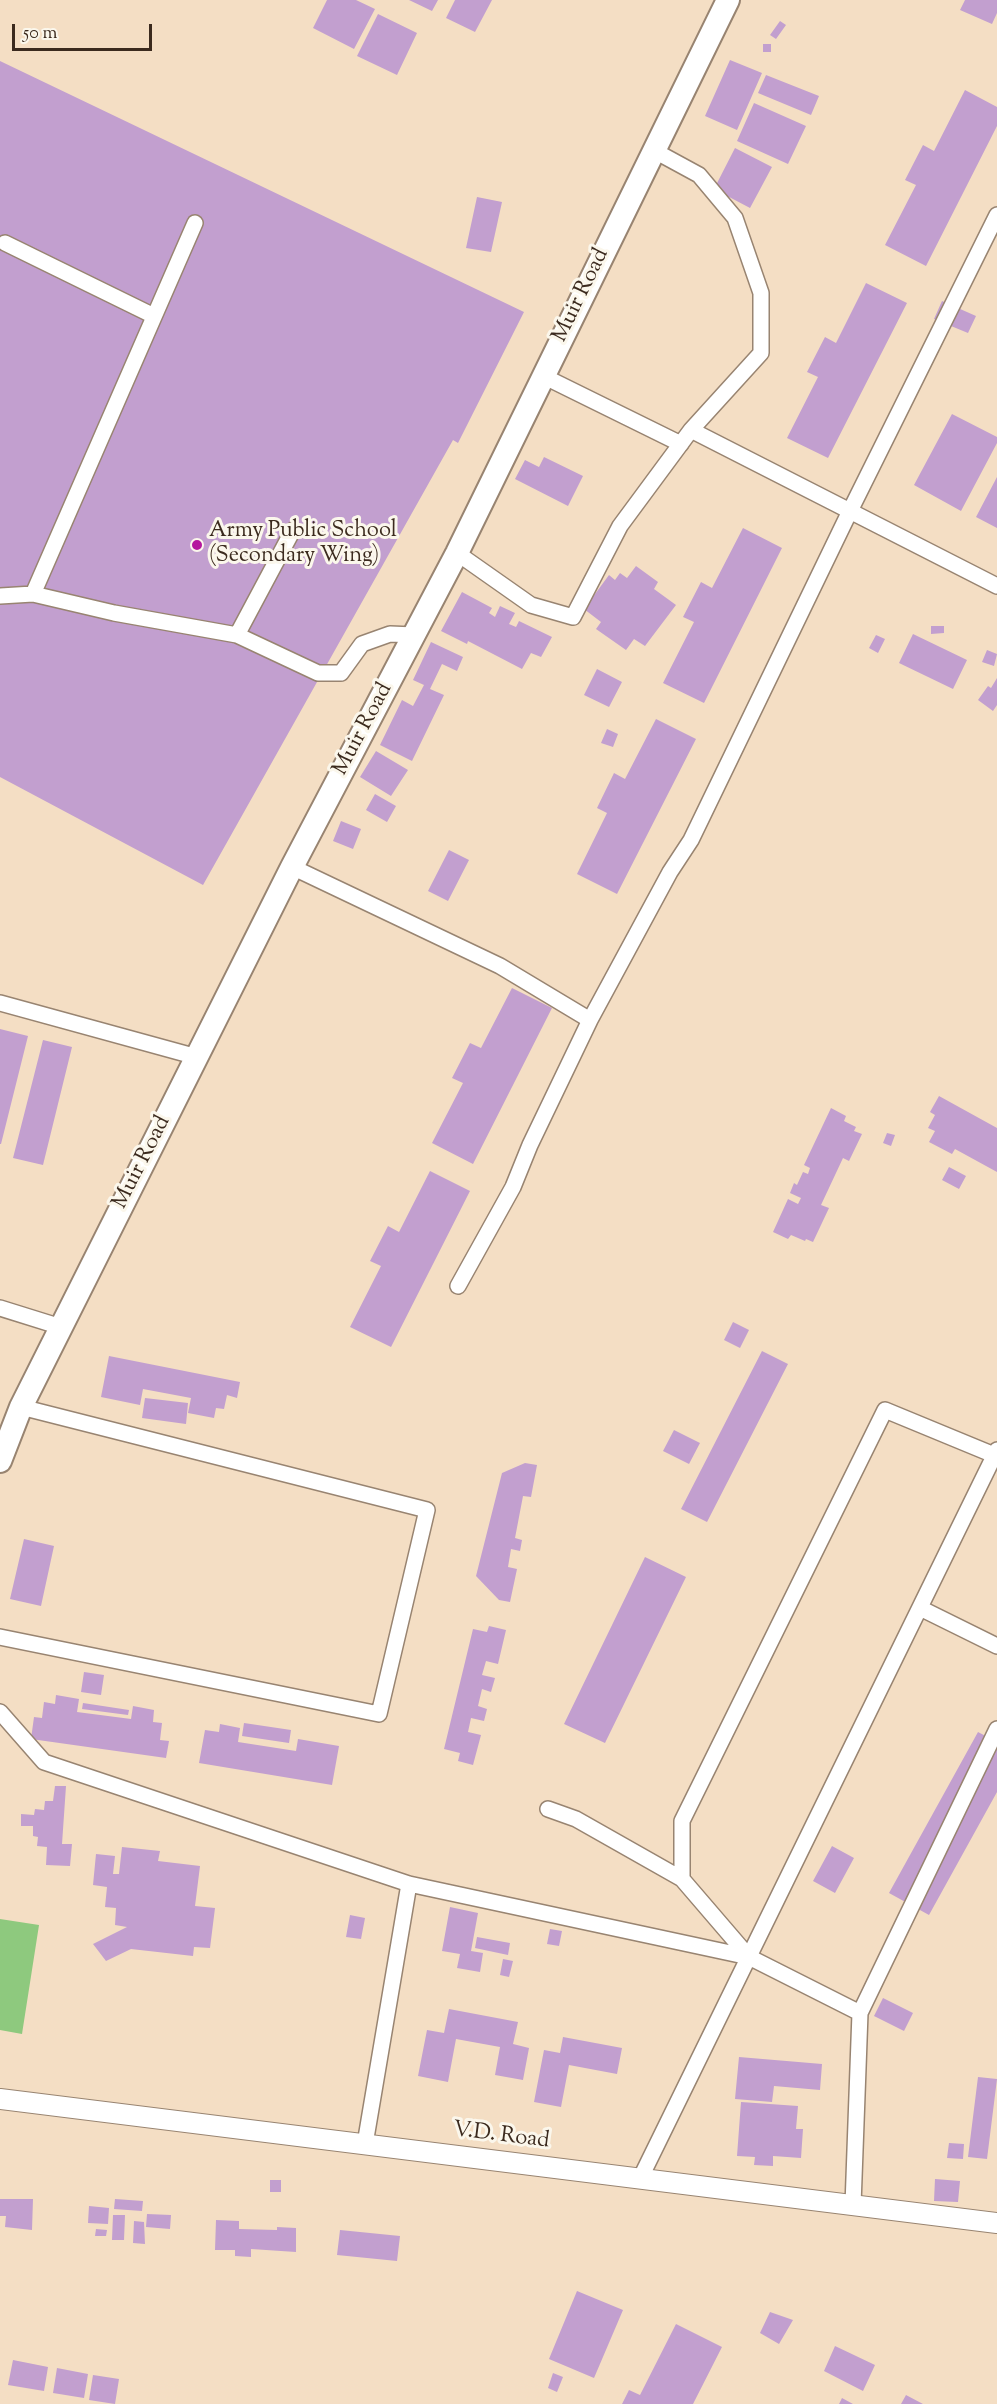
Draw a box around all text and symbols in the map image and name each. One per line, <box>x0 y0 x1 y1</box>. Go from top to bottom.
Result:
scale bar <box>15 12 154 50</box>
text: 50 m <box>23 21 57 47</box>
street label: Muir Road <box>548 245 616 347</box>
place label: Army Public School (Secondary Wing) <box>209 519 397 570</box>
marker: Army Public School (Secondary Wing) <box>190 538 204 552</box>
street label: Muir Road <box>329 679 399 781</box>
street label: Muir Road <box>108 1112 178 1214</box>
street label: V.D. Road <box>451 2118 551 2156</box>

